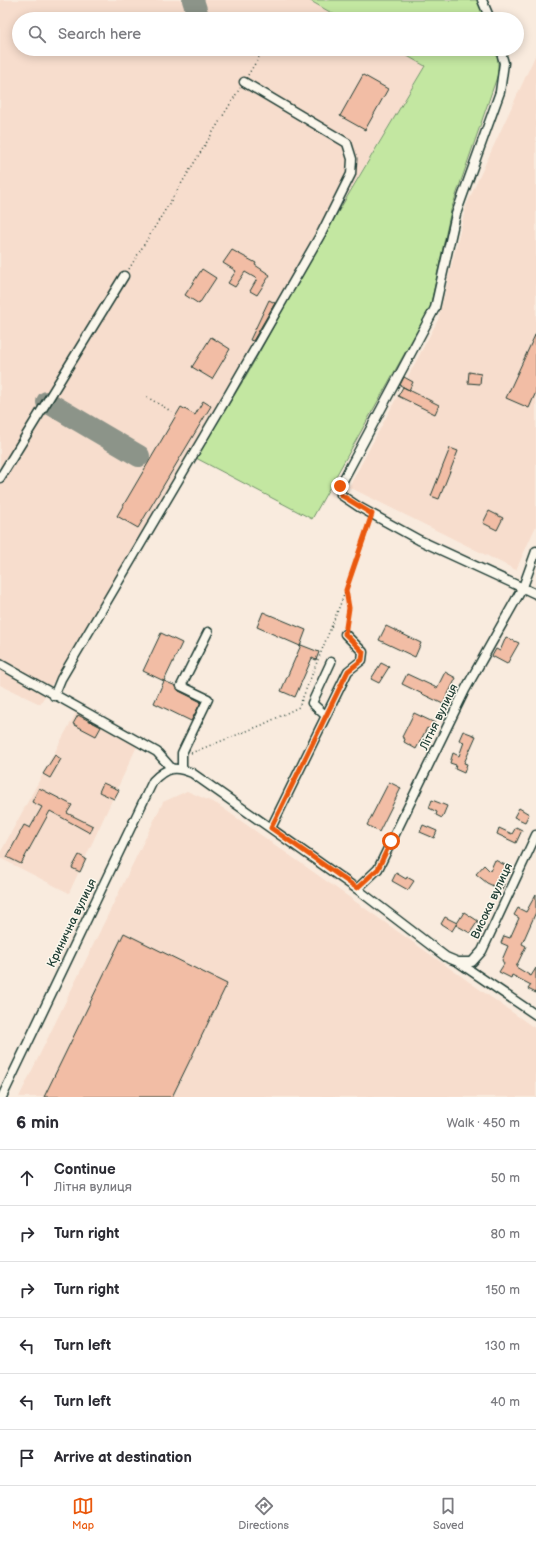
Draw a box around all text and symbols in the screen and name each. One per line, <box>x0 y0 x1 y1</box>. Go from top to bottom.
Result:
search box <box>12 12 524 56</box>
icon: search <box>26 23 48 45</box>
text: Search here <box>58 25 141 44</box>
route end <box>331 477 349 495</box>
street label: Літня вулиця <box>416 681 462 754</box>
route start <box>382 832 400 850</box>
street label: Висока вулиця <box>468 860 516 941</box>
street label: Кринична вулиця <box>44 876 100 970</box>
text: 6 min <box>16 1113 59 1133</box>
text: Walk · 450 m <box>446 1115 520 1131</box>
text: Continue <box>54 1160 116 1179</box>
icon: ahead <box>16 1167 38 1189</box>
text: 50 m <box>491 1170 520 1186</box>
text: Літня вулиця <box>54 1179 132 1195</box>
icon: right <box>16 1223 38 1245</box>
text: Turn right <box>54 1224 119 1243</box>
text: 80 m <box>491 1226 520 1242</box>
icon: right <box>16 1279 38 1301</box>
text: Turn right <box>54 1280 119 1299</box>
text: 150 m <box>486 1282 520 1298</box>
icon: left <box>16 1335 38 1357</box>
text: Turn left <box>54 1336 111 1355</box>
text: 130 m <box>485 1338 520 1354</box>
icon: left <box>16 1391 38 1413</box>
text: Turn left <box>54 1392 111 1411</box>
text: 40 m <box>490 1394 520 1410</box>
icon: arrive <box>16 1447 38 1469</box>
text: Arrive at destination <box>54 1448 192 1467</box>
tab: Map <box>72 1495 94 1532</box>
tab: Directions <box>238 1495 289 1532</box>
tab: Saved <box>433 1495 464 1532</box>

